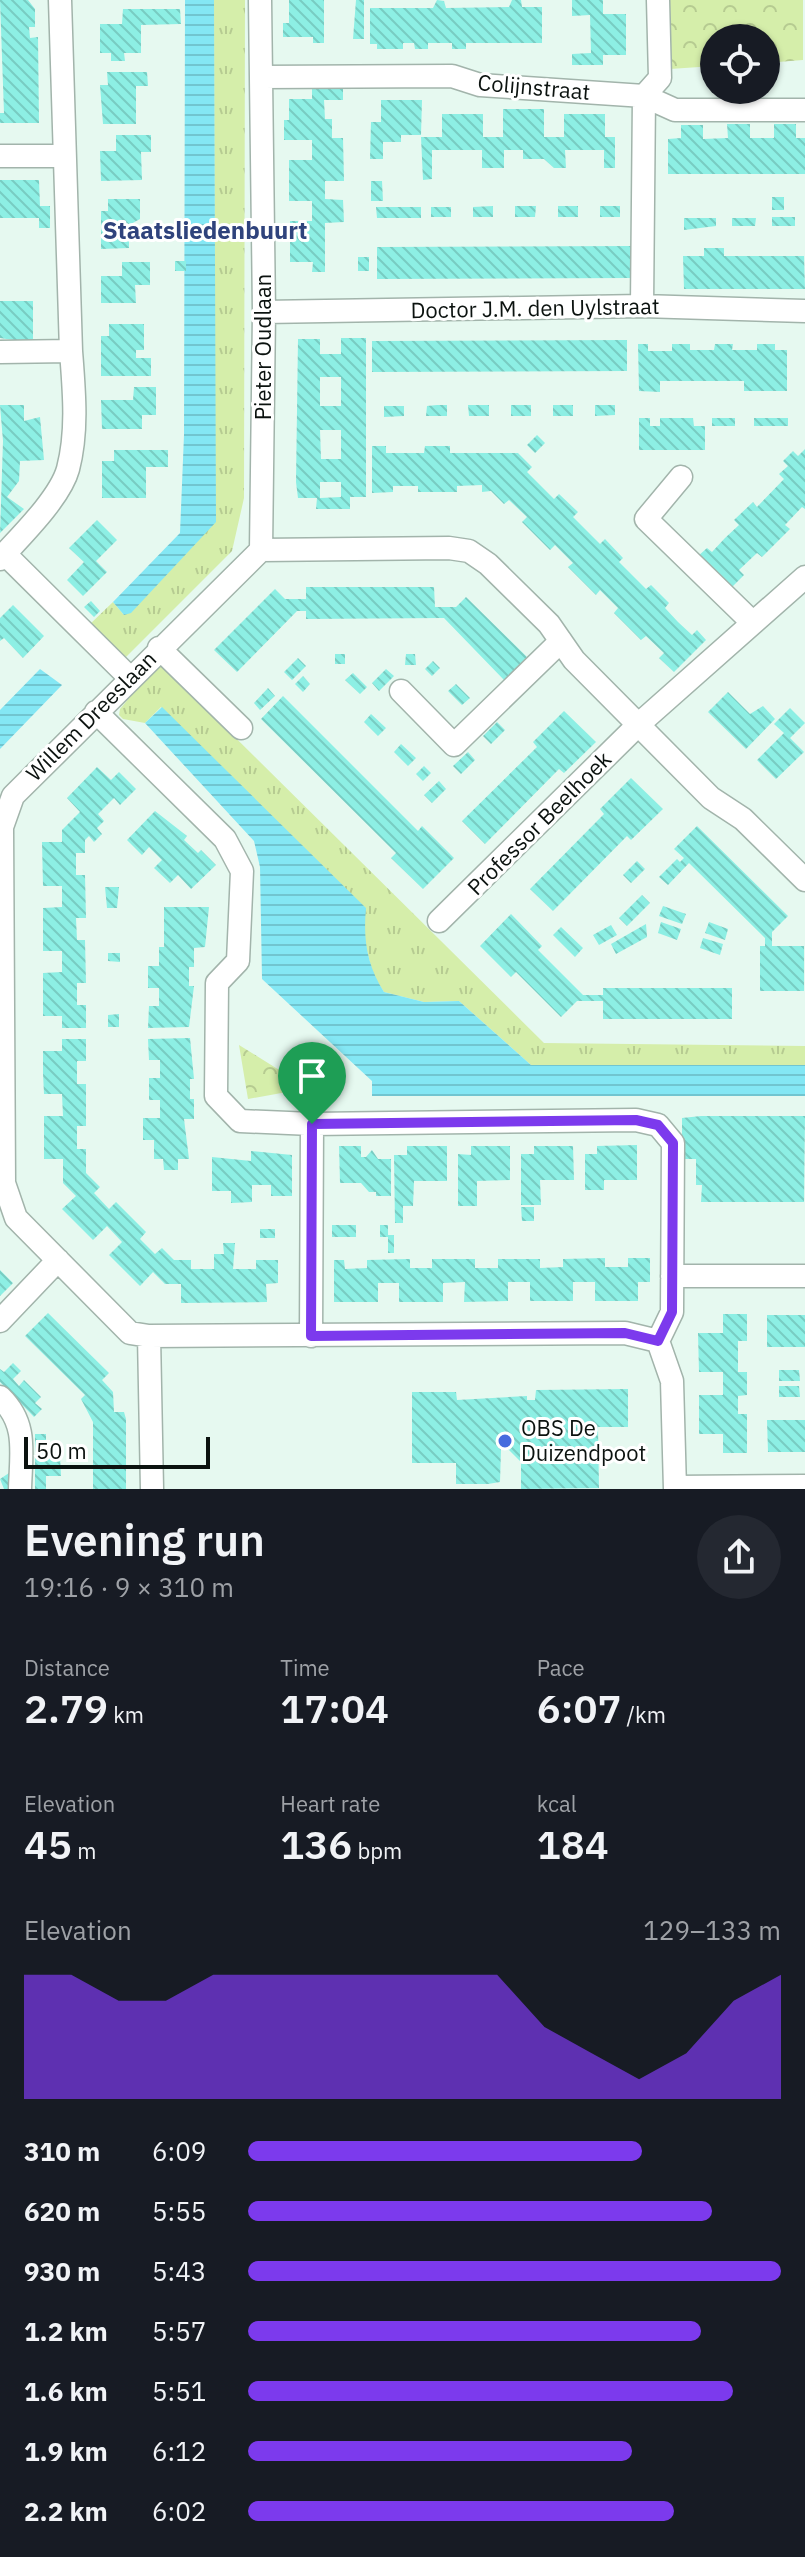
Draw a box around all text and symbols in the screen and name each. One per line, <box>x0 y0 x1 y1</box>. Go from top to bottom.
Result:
map controls <box>700 24 780 104</box>
button: locate <box>700 24 780 104</box>
street label: Colijnstraat <box>477 67 592 106</box>
district label: Staatsliedenbuurt <box>103 214 307 246</box>
street label: Pieter Oudlaan <box>248 274 277 420</box>
street label: Doctor J.M. den Uylstraat <box>410 291 660 324</box>
street label: Willem Dreeslaan <box>19 644 162 787</box>
street label: Professor Beelhoek <box>460 744 617 901</box>
pin <box>278 1042 346 1124</box>
icon: arrive <box>290 1054 334 1098</box>
place label: OBS De Duizendpoot <box>521 1413 646 1467</box>
marker: OBS De Duizendpoot <box>496 1432 514 1450</box>
scale bar <box>24 1433 210 1469</box>
text: 50 m <box>36 1436 87 1465</box>
text: Evening run <box>24 1511 265 1568</box>
button: share <box>697 1515 781 1599</box>
text: 19:16 · 9 × 310 m <box>24 1570 234 1604</box>
text: Distance <box>24 1653 110 1682</box>
text: Time <box>280 1653 330 1682</box>
text: Pace <box>537 1653 585 1682</box>
text: 2.79 <box>24 1682 108 1734</box>
text: 17:04 <box>280 1682 389 1734</box>
text: 6:07 <box>537 1682 621 1734</box>
text: km <box>108 1700 144 1729</box>
text: /km <box>621 1700 666 1729</box>
text: Elevation <box>24 1789 115 1818</box>
text: Heart rate <box>280 1789 380 1818</box>
text: kcal <box>537 1789 577 1818</box>
text: 45 <box>24 1818 72 1870</box>
text: 136 <box>280 1818 352 1870</box>
text: 184 <box>537 1818 609 1870</box>
text: m <box>72 1836 96 1865</box>
text: bpm <box>352 1836 402 1865</box>
text: Elevation <box>24 1913 132 1947</box>
text: 129–133 m <box>643 1913 781 1947</box>
text: 310 m <box>24 2134 100 2168</box>
text: 6:09 <box>152 2134 206 2168</box>
text: 620 m <box>24 2194 100 2228</box>
text: 5:55 <box>152 2194 206 2228</box>
text: 930 m <box>24 2254 100 2288</box>
text: 5:43 <box>152 2254 206 2288</box>
text: 1.2 km <box>24 2314 108 2348</box>
text: 5:57 <box>152 2314 206 2348</box>
text: 1.6 km <box>24 2374 108 2408</box>
text: 5:51 <box>152 2374 206 2408</box>
text: 1.9 km <box>24 2434 108 2468</box>
text: 6:12 <box>152 2434 206 2468</box>
text: 2.2 km <box>24 2494 108 2528</box>
text: 6:02 <box>152 2494 206 2528</box>

